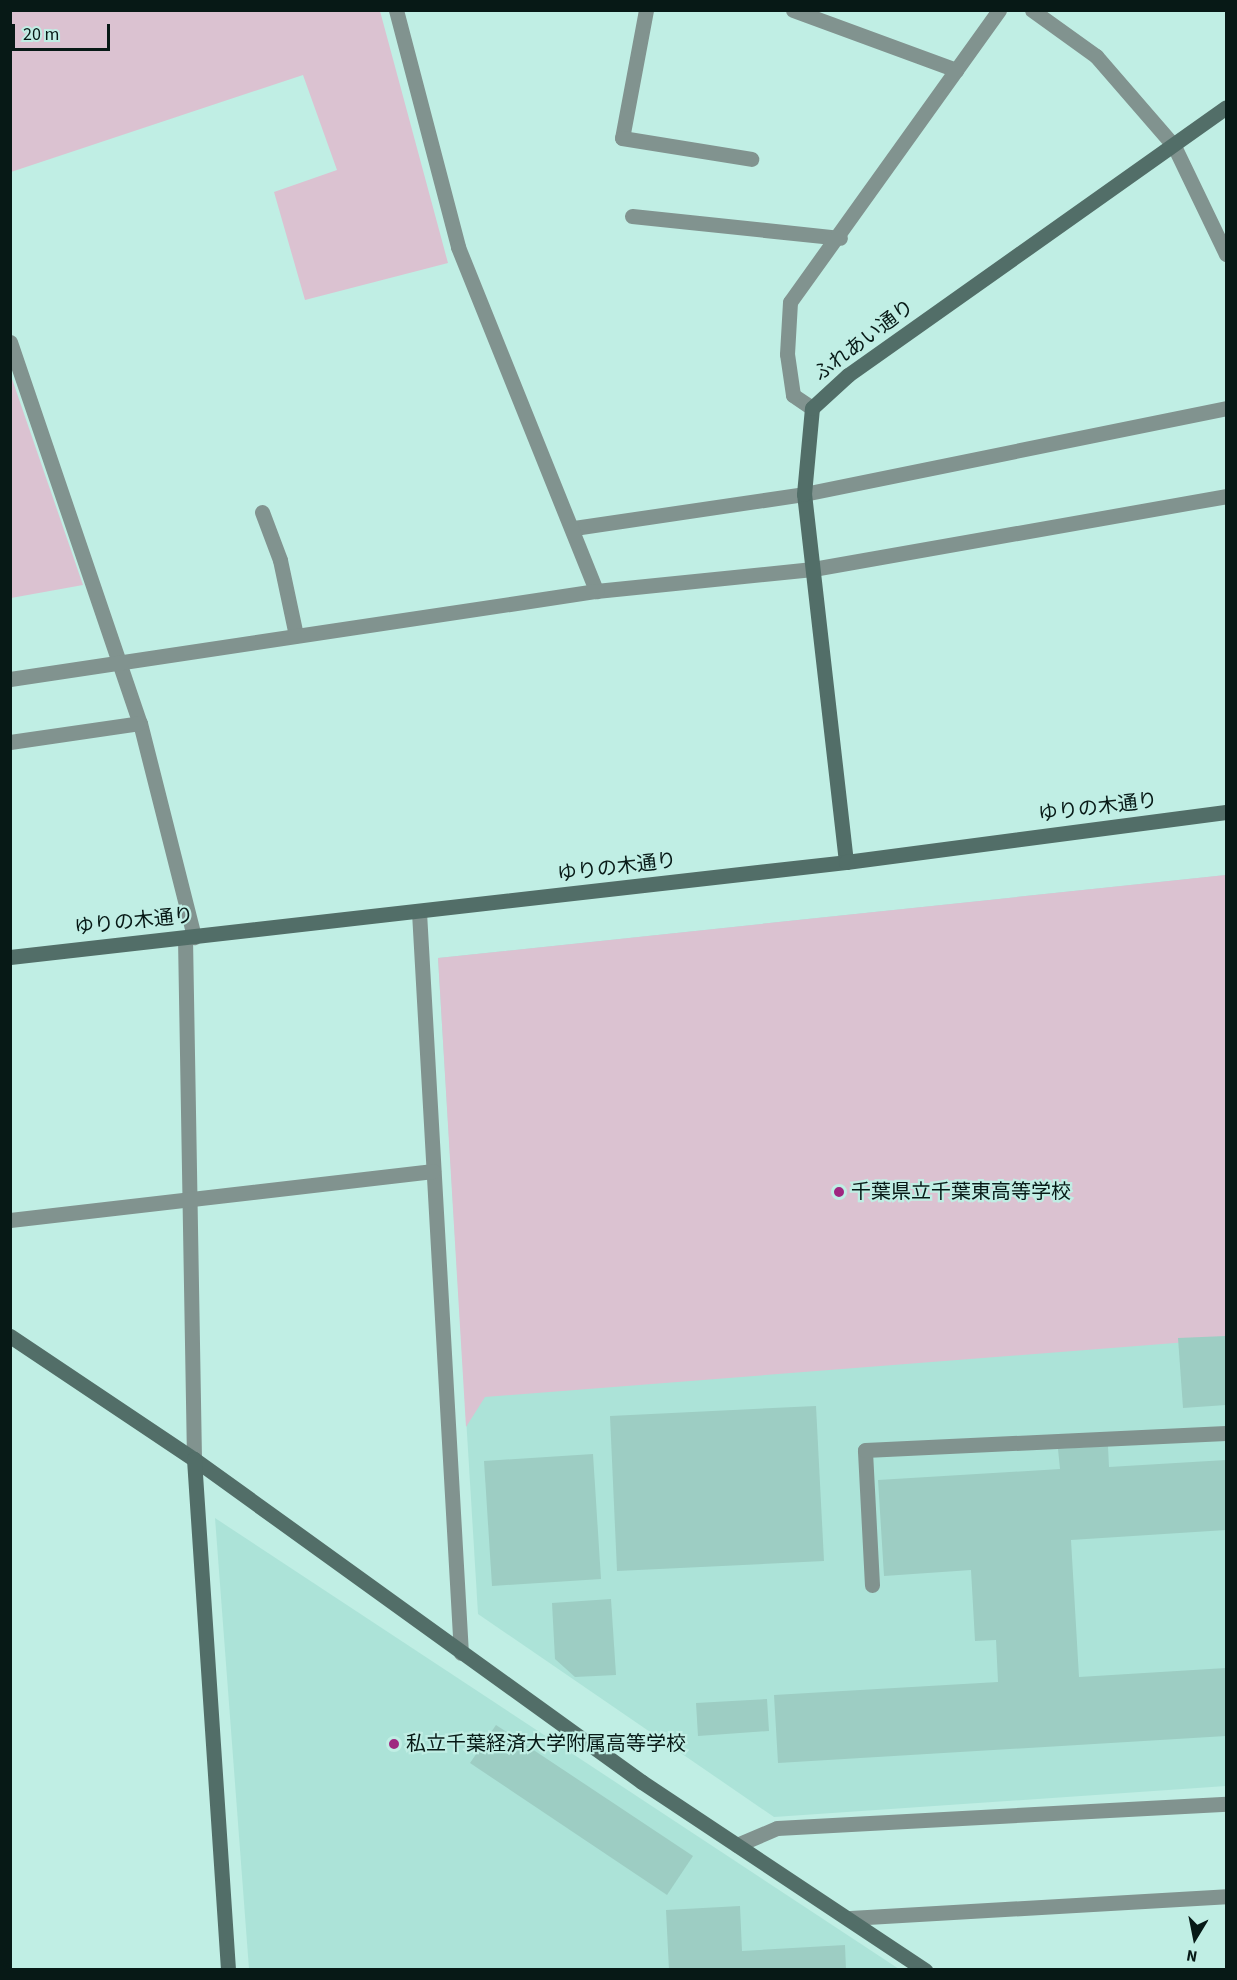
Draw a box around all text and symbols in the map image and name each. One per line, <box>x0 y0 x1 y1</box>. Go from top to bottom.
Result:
scale bar <box>15 12 112 50</box>
text: 20 m <box>23 22 59 47</box>
street label: ふれあい通り <box>809 295 919 387</box>
street label: ゆりの木通り <box>1037 789 1159 827</box>
street label: ゆりの木通り <box>556 849 678 887</box>
street label: ゆりの木通り <box>73 904 195 940</box>
place label: 千葉県立千葉東高等学校 <box>851 1180 1071 1204</box>
marker: 千葉県立千葉東高等学校 <box>832 1185 846 1199</box>
place label: 私立千葉経済大学附属高等学校 <box>406 1732 686 1756</box>
marker: 私立千葉経済大学附属高等学校 <box>387 1737 401 1751</box>
north arrow <box>1165 1908 1225 1968</box>
text: N <box>1185 1944 1199 1967</box>

